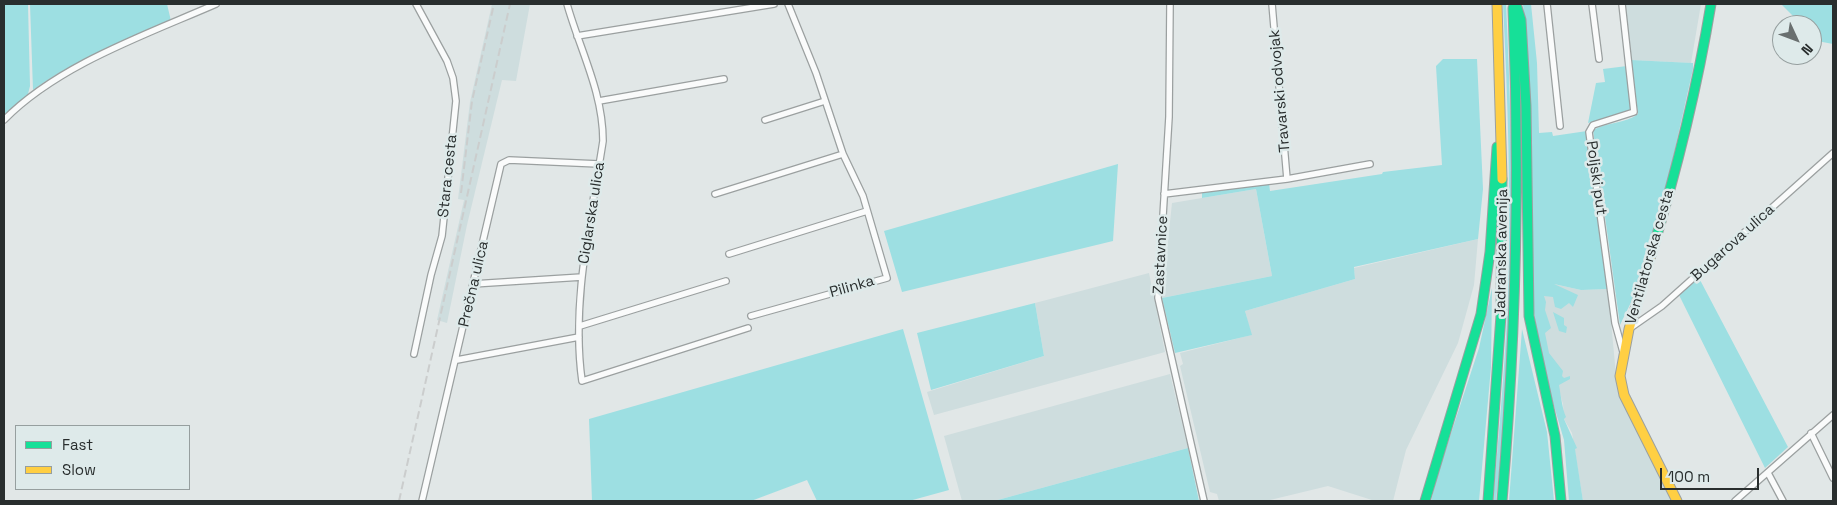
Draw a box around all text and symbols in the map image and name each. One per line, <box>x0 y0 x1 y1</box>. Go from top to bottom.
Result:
north arrow <box>1772 15 1822 65</box>
street label: Travarski odvojak <box>1266 29 1294 153</box>
text: N <box>1797 40 1817 59</box>
street label: Stara cesta <box>435 133 461 219</box>
street label: Poljski put <box>1582 140 1610 216</box>
street label: Ciglarska ulica <box>575 161 609 265</box>
street label: Ventilatorska cesta <box>1622 187 1678 327</box>
street label: Jadranska avenija <box>1492 189 1512 317</box>
street label: Bugarova ulica <box>1688 201 1778 285</box>
street label: Zastavnice <box>1150 215 1172 295</box>
street label: Prečna ulica <box>455 239 493 329</box>
street label: Pilinka <box>828 272 876 302</box>
legend <box>15 425 190 490</box>
text: Fast <box>62 435 93 454</box>
scale bar <box>1662 458 1761 490</box>
text: Slow <box>62 460 96 479</box>
text: 100 m <box>1668 467 1710 486</box>

